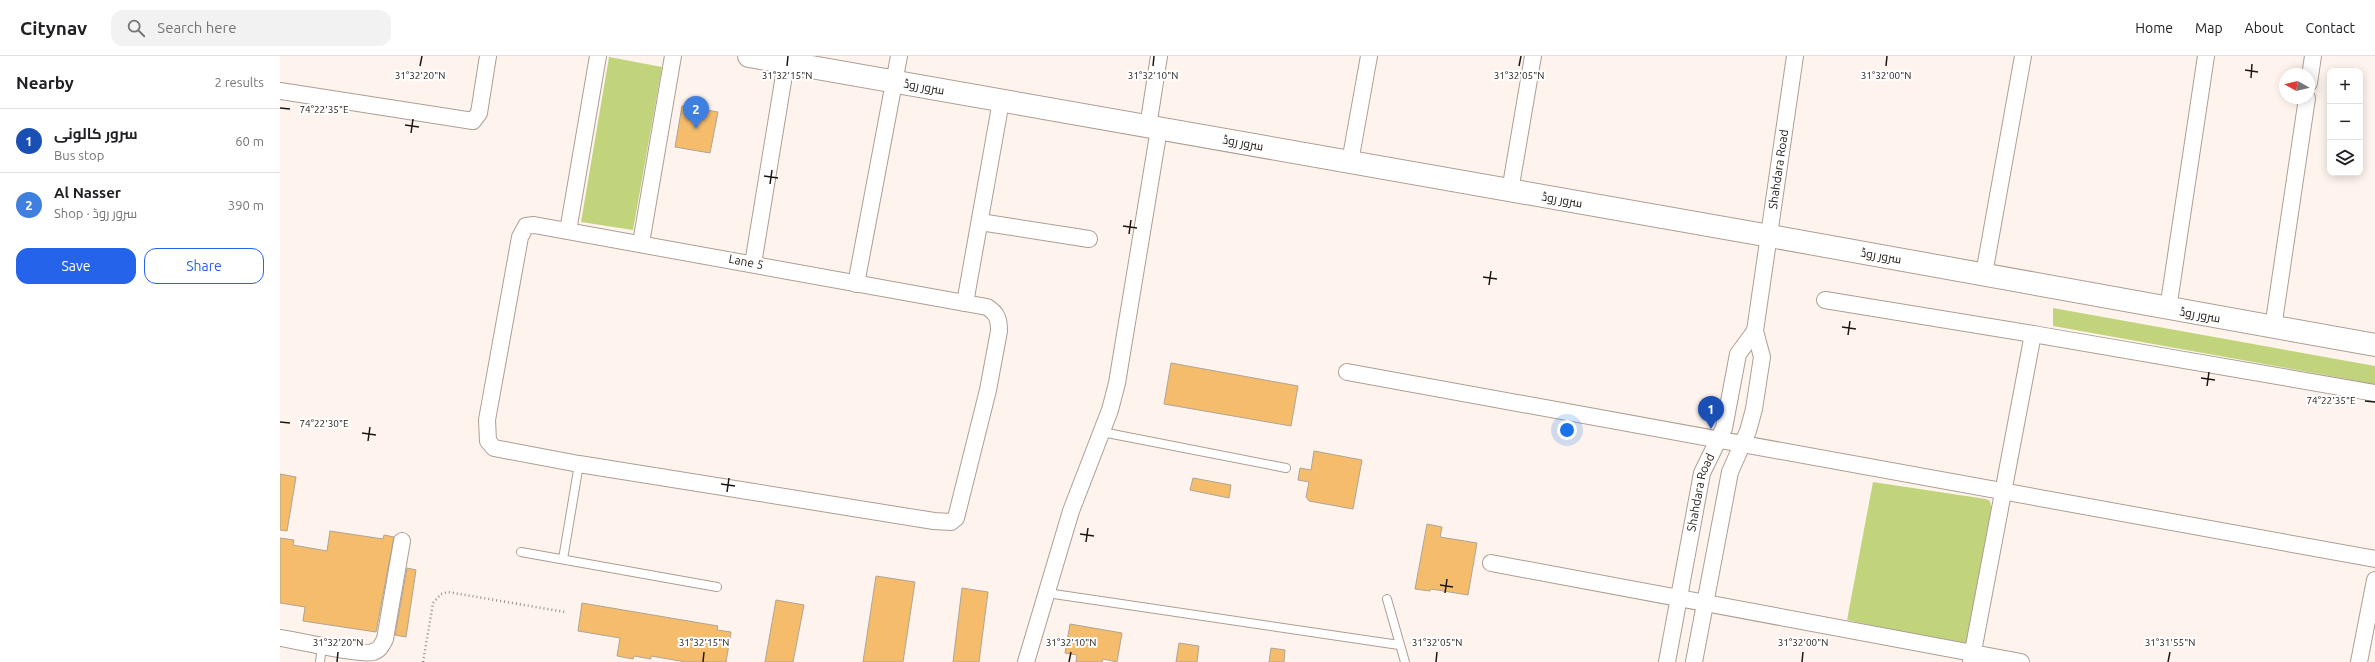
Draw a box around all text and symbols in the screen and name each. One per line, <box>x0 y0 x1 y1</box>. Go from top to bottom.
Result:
search box <box>111 10 391 46</box>
text: Citynav <box>20 17 87 39</box>
icon: search <box>125 17 147 39</box>
text: Search here <box>157 19 237 36</box>
text: Home <box>2135 20 2173 36</box>
text: Map <box>2195 20 2223 36</box>
text: About <box>2245 20 2284 36</box>
text: Contact <box>2306 20 2355 36</box>
north arrow <box>2279 68 2315 104</box>
map controls <box>2327 68 2363 176</box>
button: + <box>2327 68 2363 104</box>
text: 31°32'20"N <box>395 70 445 81</box>
text: 31°32'15"N <box>762 70 812 81</box>
text: 31°32'10"N <box>1128 70 1178 81</box>
text: 31°32'05"N <box>1494 70 1544 81</box>
text: 31°32'00"N <box>1861 70 1911 81</box>
text: Nearby <box>16 73 74 92</box>
text: 2 results <box>214 75 264 89</box>
street label: سرور روڈ <box>902 77 946 97</box>
pin: 2 <box>683 96 709 129</box>
text: 74°22'35"E <box>299 104 349 115</box>
button: − <box>2327 104 2363 140</box>
text: سرور کالونی <box>54 125 138 142</box>
street label: Shahdara Road <box>1766 128 1790 210</box>
street label: سرور روڈ <box>1221 133 1265 153</box>
text: 1 <box>25 134 33 148</box>
text: 60 m <box>235 134 264 148</box>
button: layers <box>2327 140 2363 176</box>
text: Bus stop <box>54 148 104 162</box>
text: Al Nasser <box>54 184 121 201</box>
street label: سرور روڈ <box>1540 190 1584 210</box>
text: 2 <box>25 198 33 212</box>
text: 390 m <box>228 198 264 212</box>
text: Shop · سرور روڈ <box>54 206 137 220</box>
street label: سرور روڈ <box>1859 246 1903 266</box>
button: Save <box>16 248 136 284</box>
button: Share <box>144 248 264 284</box>
street label: Lane 5 <box>728 252 765 271</box>
street label: سرور روڈ <box>2178 305 2222 325</box>
text: 74°22'35"E <box>2306 395 2356 406</box>
pin: 1 <box>1698 396 1724 429</box>
text: 74°22'30"E <box>299 418 349 429</box>
your location <box>1557 420 1577 440</box>
street label: Shahdara Road <box>1684 451 1717 533</box>
text: 31°32'20"N <box>313 637 363 648</box>
text: 31°32'15"N <box>679 637 729 648</box>
text: 31°32'10"N <box>1046 637 1096 648</box>
text: 31°32'05"N <box>1412 637 1462 648</box>
text: 31°32'00"N <box>1778 637 1828 648</box>
text: 31°31'55"N <box>2145 637 2195 648</box>

